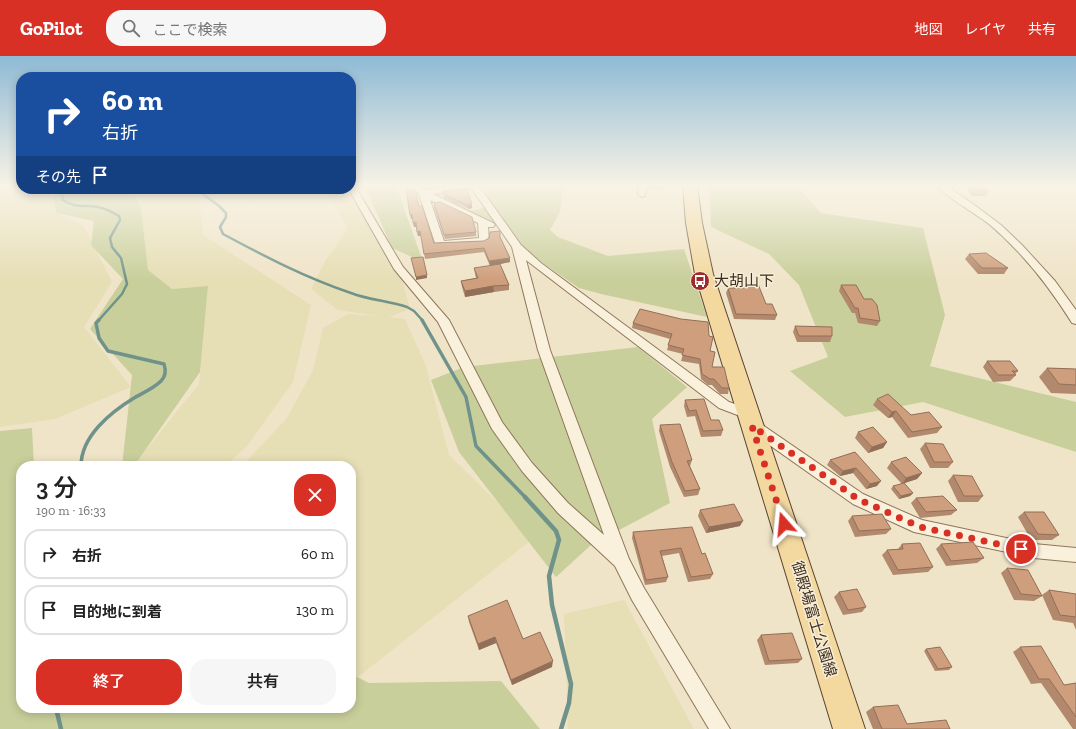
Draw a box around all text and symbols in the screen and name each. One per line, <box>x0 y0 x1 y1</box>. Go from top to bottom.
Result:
search box <box>106 10 386 46</box>
text: GoPilot <box>20 17 82 40</box>
icon: search <box>120 17 142 39</box>
text: ここで検索 <box>152 21 227 39</box>
text: 地図 <box>914 21 942 38</box>
text: レイヤ <box>964 21 1006 38</box>
text: 共有 <box>1028 21 1056 38</box>
text: 60 m <box>102 84 163 117</box>
icon: right <box>36 88 88 140</box>
text: 右折 <box>102 122 138 144</box>
icon: arrive <box>89 164 111 186</box>
text: その先 <box>36 168 81 186</box>
bus stop icon: 大胡山下 <box>689 270 711 292</box>
place label: 大胡山下 <box>714 272 774 290</box>
text: 3 分 <box>36 473 77 502</box>
button: close <box>294 474 336 516</box>
text: 190 m · 16:33 <box>36 503 106 518</box>
position arrow <box>763 503 805 545</box>
pin <box>1004 532 1038 566</box>
icon: arrive <box>1010 538 1032 560</box>
icon: right <box>38 543 60 565</box>
text: 60 m <box>301 545 334 563</box>
text: 右折 <box>72 547 102 565</box>
street label: 御殿場富士公園線 <box>788 559 840 679</box>
icon: arrive <box>38 599 60 621</box>
text: 130 m <box>296 601 334 619</box>
text: 目的地に到着 <box>72 603 162 621</box>
button: 終了 <box>36 659 182 705</box>
button: 共有 <box>190 659 336 705</box>

